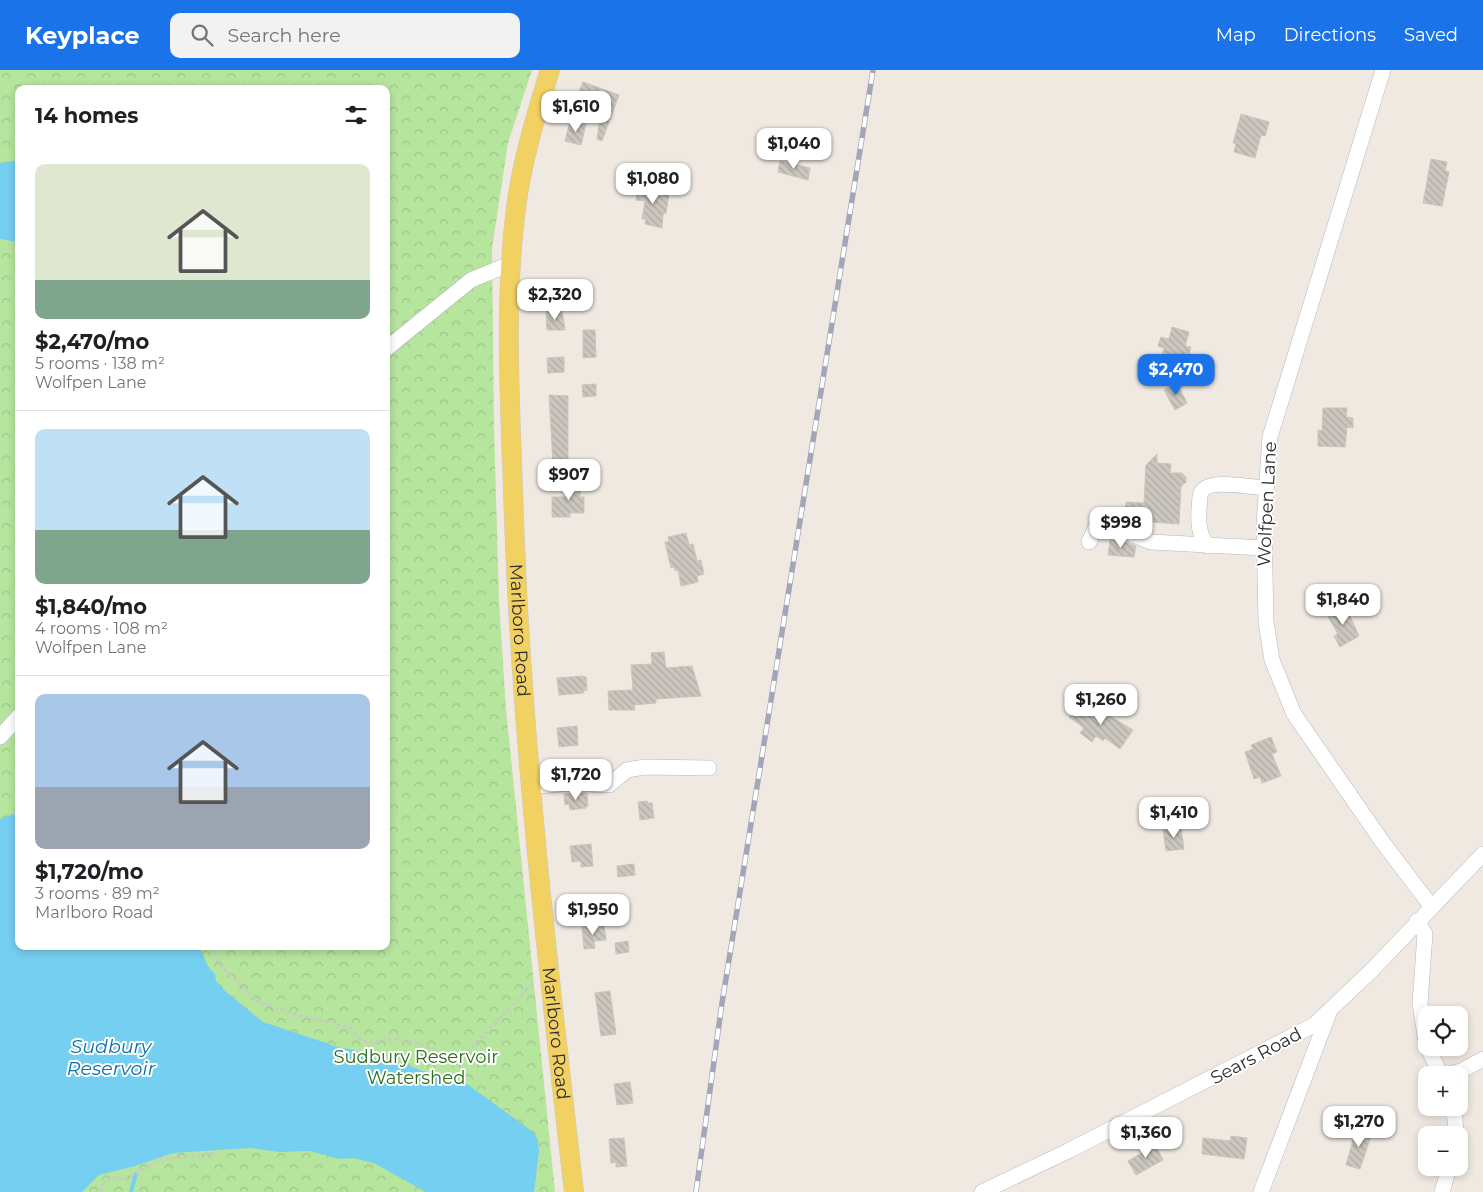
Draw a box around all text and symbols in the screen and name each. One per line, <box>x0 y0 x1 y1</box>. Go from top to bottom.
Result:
search box <box>170 13 520 58</box>
text: Keyplace <box>25 21 140 50</box>
icon: search <box>188 21 216 49</box>
text: Search here <box>228 24 341 47</box>
text: Map <box>1216 24 1256 46</box>
text: Directions <box>1284 24 1376 46</box>
text: Saved <box>1404 24 1458 46</box>
pin: $1,610 <box>535 90 617 133</box>
text: $1,610 <box>552 97 600 116</box>
icon: filters <box>342 101 370 129</box>
text: 14 homes <box>35 103 139 128</box>
pin: $1,040 <box>753 128 835 170</box>
text: $1,040 <box>767 134 821 153</box>
pin: $1,080 <box>612 162 694 205</box>
text: $1,080 <box>627 169 679 188</box>
icon: home <box>158 196 248 286</box>
pin: $2,320 <box>514 278 596 321</box>
text: $2,320 <box>528 285 582 304</box>
text: $2,470/mo <box>35 329 149 354</box>
text: 5 rooms · 138 m² <box>35 354 165 373</box>
pin: $2,470 <box>1135 354 1217 396</box>
text: $2,470 <box>1149 360 1203 379</box>
text: Wolfpen Lane <box>35 373 147 392</box>
street label: Wolfpen Lane <box>1253 441 1281 567</box>
pin: $907 <box>539 458 599 501</box>
icon: home <box>158 462 248 552</box>
text: $907 <box>549 465 589 484</box>
pin: $998 <box>1091 506 1151 549</box>
text: $998 <box>1101 513 1142 532</box>
street label: Marlboro Road <box>505 563 535 698</box>
pin: $1,840 <box>1302 584 1384 626</box>
text: $1,840 <box>1316 590 1370 609</box>
text: $1,840/mo <box>35 594 147 619</box>
text: 4 rooms · 108 m² <box>35 619 168 638</box>
text: Wolfpen Lane <box>35 638 147 657</box>
pin: $1,260 <box>1060 684 1142 726</box>
text: $1,260 <box>1075 690 1127 709</box>
icon: home <box>158 727 248 817</box>
pin: $1,720 <box>535 758 617 801</box>
text: $1,720 <box>551 765 601 784</box>
pin: $1,410 <box>1133 796 1215 839</box>
text: $1,410 <box>1150 803 1198 822</box>
text: $1,720/mo <box>35 859 144 884</box>
text: 3 rooms · 89 m² <box>35 884 160 903</box>
pin: $1,950 <box>552 894 634 936</box>
text: $1,950 <box>567 900 619 919</box>
text: Marlboro Road <box>35 903 153 922</box>
street label: Marlboro Road <box>538 966 574 1101</box>
map controls <box>1418 1006 1468 1176</box>
button: locate <box>1418 1006 1468 1056</box>
street label: Sears Road <box>1207 1023 1305 1089</box>
water label: Sudbury Reservoir <box>67 1035 156 1080</box>
park label: Sudbury Reservoir Watershed <box>333 1046 499 1089</box>
button: + <box>1418 1066 1468 1116</box>
pin: $1,270 <box>1318 1106 1400 1148</box>
text: $1,270 <box>1334 1112 1384 1131</box>
pin: $1,360 <box>1105 1116 1187 1159</box>
text: $1,360 <box>1120 1123 1172 1142</box>
button: − <box>1418 1126 1468 1176</box>

